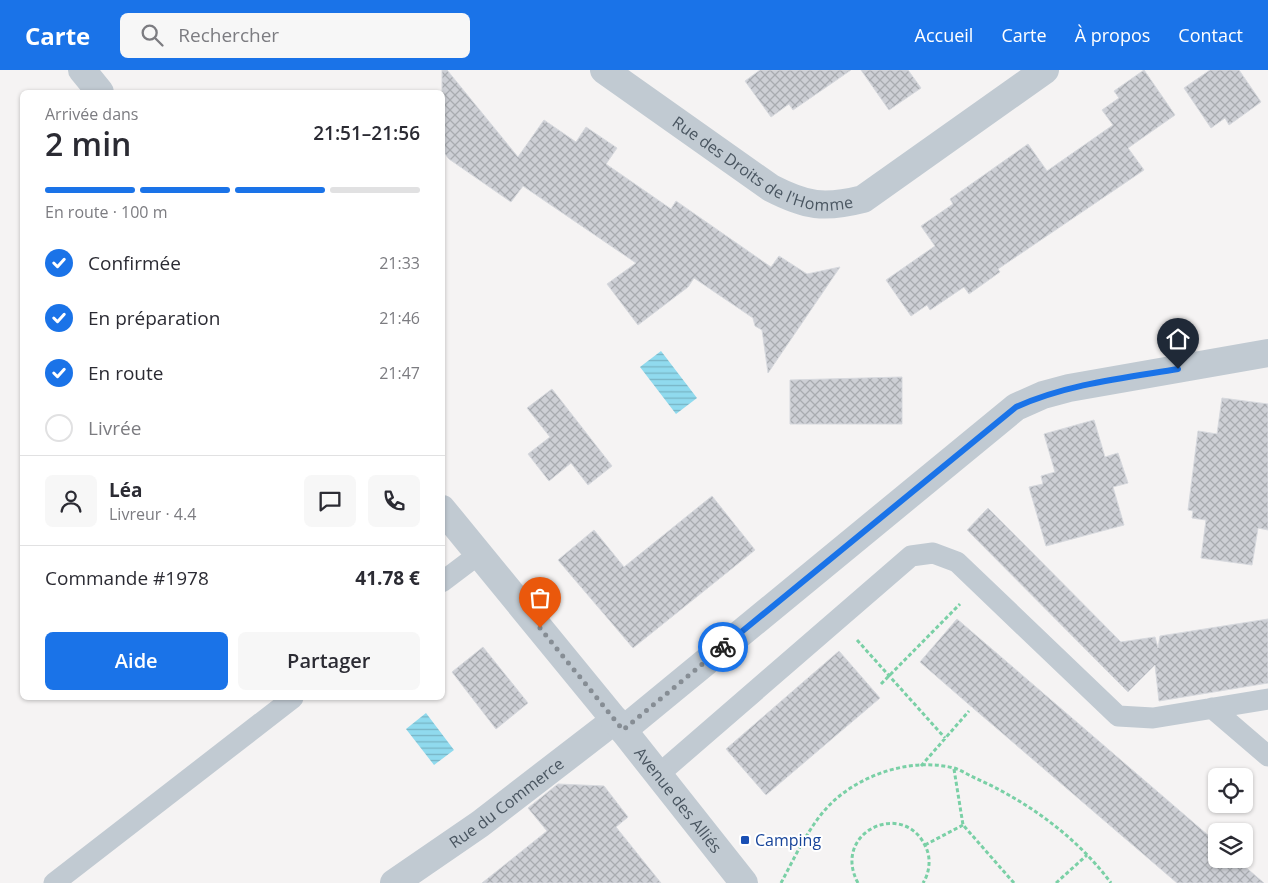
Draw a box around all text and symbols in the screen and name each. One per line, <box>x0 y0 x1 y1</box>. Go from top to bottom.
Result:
search box <box>120 13 470 58</box>
text: Carte <box>25 19 90 52</box>
icon: search <box>138 21 166 49</box>
text: Rechercher <box>178 22 279 48</box>
text: Accueil <box>915 23 973 47</box>
text: Carte <box>1001 23 1047 47</box>
text: À propos <box>1075 23 1150 47</box>
text: Contact <box>1178 23 1243 47</box>
text: Arrivée dans <box>45 103 138 125</box>
street label: Rue des Droits de l'Homme <box>668 111 855 216</box>
text: 21:51–21:56 <box>313 120 420 146</box>
text: 2 min <box>45 122 131 165</box>
text: En route · 100 m <box>45 201 167 223</box>
icon: check <box>45 249 73 277</box>
text: Confirmée <box>88 250 181 276</box>
text: 21:33 <box>379 252 420 274</box>
icon: check <box>45 304 73 332</box>
text: En préparation <box>88 305 220 331</box>
text: 21:46 <box>379 307 420 329</box>
pin <box>1157 318 1199 369</box>
icon: home <box>1164 325 1192 353</box>
icon: check <box>45 359 73 387</box>
text: En route <box>88 360 163 386</box>
text: 21:47 <box>379 362 420 384</box>
text: Livrée <box>88 415 141 441</box>
button: person <box>45 475 97 527</box>
button: chat <box>304 475 356 527</box>
button: phone <box>368 475 420 527</box>
text: Léa <box>109 477 142 503</box>
text: Livreur · 4.4 <box>109 503 196 525</box>
text: Commande #1978 <box>45 565 209 591</box>
text: 41.78 € <box>355 565 420 591</box>
pin <box>519 577 561 628</box>
icon: bag <box>526 584 554 612</box>
courier <box>698 622 748 672</box>
button: Aide <box>45 632 228 690</box>
button: Partager <box>238 632 420 690</box>
icon: bike <box>709 633 737 661</box>
street label: Avenue des Alliés <box>630 743 727 858</box>
street label: Rue du Commerce <box>445 753 568 853</box>
map controls <box>1208 768 1253 868</box>
button: locate <box>1208 768 1253 813</box>
button: layers <box>1208 823 1253 868</box>
place label: Camping <box>755 829 821 851</box>
marker: Camping <box>739 834 751 846</box>

